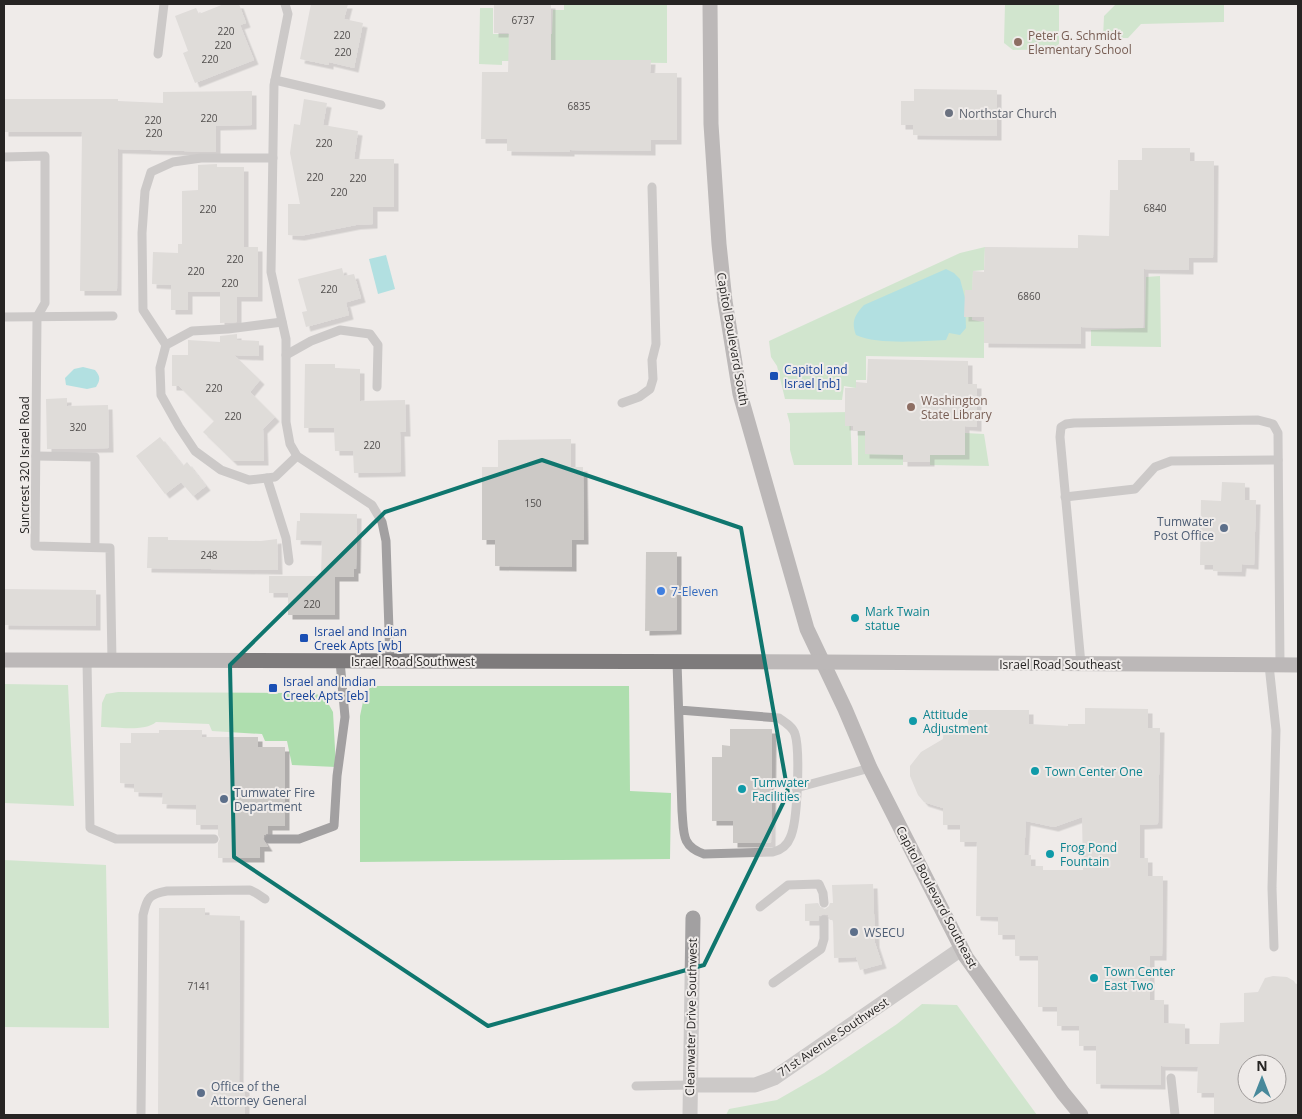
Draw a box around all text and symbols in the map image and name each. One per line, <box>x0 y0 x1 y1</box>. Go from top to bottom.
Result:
house number: 6737 <box>512 13 535 27</box>
house number: 220 <box>217 24 235 38</box>
place label: Peter G. Schmidt Elementary School <box>1028 27 1132 58</box>
house number: 220 <box>333 28 351 42</box>
marker: Peter G. Schmidt Elementary School <box>1012 36 1024 48</box>
house number: 220 <box>214 38 232 52</box>
house number: 220 <box>334 45 352 59</box>
house number: 220 <box>201 52 219 66</box>
house number: 6835 <box>568 99 591 113</box>
place label: Northstar Church <box>959 105 1057 122</box>
marker: Northstar Church <box>943 107 955 119</box>
house number: 220 <box>200 111 218 125</box>
house number: 220 <box>144 113 162 127</box>
house number: 220 <box>145 126 163 140</box>
house number: 220 <box>315 136 333 150</box>
house number: 220 <box>306 170 324 184</box>
house number: 220 <box>349 171 367 185</box>
house number: 220 <box>330 185 348 199</box>
house number: 6840 <box>1144 201 1167 215</box>
house number: 220 <box>199 202 217 216</box>
house number: 220 <box>226 252 244 266</box>
house number: 220 <box>187 264 205 278</box>
street label: Capitol Boulevard South <box>713 271 753 407</box>
house number: 220 <box>221 276 239 290</box>
house number: 220 <box>320 282 338 296</box>
house number: 6860 <box>1018 289 1041 303</box>
place label: Capitol and Israel [nb] <box>784 361 848 392</box>
marker: Capitol and Israel [nb] <box>768 370 780 382</box>
house number: 220 <box>205 381 223 395</box>
place label: Washington State Library <box>921 392 993 423</box>
street label: Suncrest 320 Israel Road <box>16 396 33 534</box>
marker: Washington State Library <box>905 401 917 413</box>
house number: 220 <box>224 409 242 423</box>
house number: 320 <box>69 420 87 434</box>
house number: 220 <box>363 438 381 452</box>
house number: 150 <box>524 496 542 510</box>
place label: Tumwater Post Office <box>1154 513 1214 544</box>
marker: Tumwater Post Office <box>1218 522 1230 534</box>
house number: 248 <box>200 548 218 562</box>
place label: 7-Eleven <box>671 583 718 600</box>
marker: 7-Eleven <box>655 585 667 597</box>
house number: 220 <box>303 597 321 611</box>
place label: Mark Twain statue <box>865 603 930 634</box>
marker: Mark Twain statue <box>849 612 861 624</box>
place label: Israel and Indian Creek Apts [wb] <box>314 623 407 654</box>
marker: Israel and Indian Creek Apts [wb] <box>298 632 310 644</box>
street label: Israel Road Southwest <box>351 653 475 670</box>
street label: Israel Road Southeast <box>999 656 1121 673</box>
place label: Israel and Indian Creek Apts [eb] <box>283 673 376 704</box>
marker: Israel and Indian Creek Apts [eb] <box>267 682 279 694</box>
place label: Attitude Adjustment <box>923 706 988 737</box>
marker: Attitude Adjustment <box>907 715 919 727</box>
place label: Town Center One <box>1045 763 1143 780</box>
marker: Town Center One <box>1029 765 1041 777</box>
place label: Tumwater Facilities <box>752 774 809 805</box>
marker: Tumwater Facilities <box>736 783 748 795</box>
place label: Tumwater Fire Department <box>234 784 315 815</box>
marker: Tumwater Fire Department <box>218 793 230 805</box>
street label: Capitol Boulevard Southeast <box>892 823 982 971</box>
place label: Frog Pond Fountain <box>1060 839 1117 870</box>
marker: Frog Pond Fountain <box>1044 848 1056 860</box>
place label: WSECU <box>864 924 905 941</box>
marker: WSECU <box>848 926 860 938</box>
street label: Cleanwater Drive Southwest <box>681 938 701 1096</box>
place label: Town Center East Two <box>1104 963 1175 994</box>
marker: Town Center East Two <box>1088 972 1100 984</box>
house number: 7141 <box>188 979 210 993</box>
street label: 71st Avenue Southwest <box>774 993 892 1081</box>
north arrow <box>1237 1054 1287 1104</box>
text: N <box>1256 1056 1268 1075</box>
place label: Office of the Attorney General <box>211 1078 307 1109</box>
marker: Office of the Attorney General <box>195 1087 207 1099</box>

